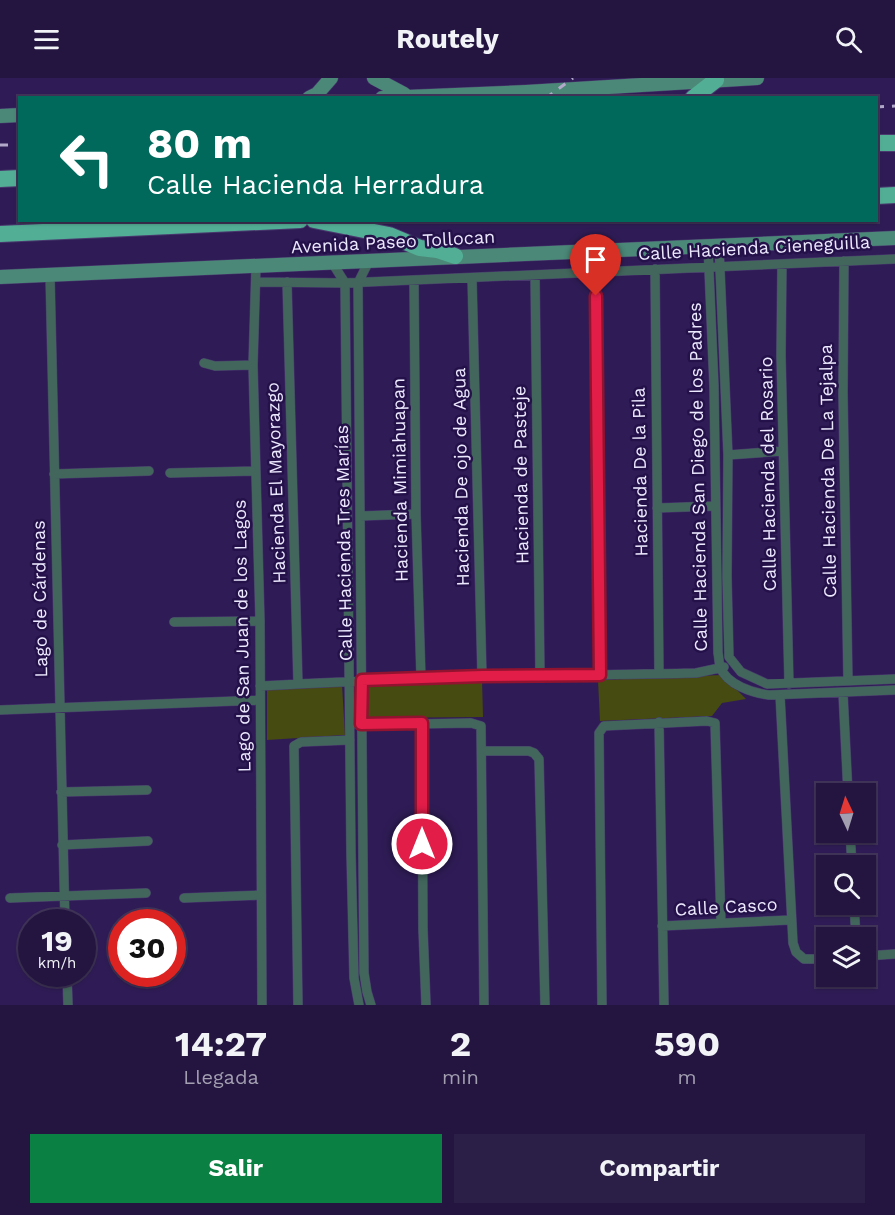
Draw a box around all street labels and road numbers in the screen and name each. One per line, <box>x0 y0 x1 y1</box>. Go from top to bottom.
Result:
street label: Avenida Paseo Tollocan <box>290 226 496 257</box>
street label: Calle Hacienda Cieneguilla <box>637 231 871 264</box>
street label: Calle Hacienda San Diego de los Padres <box>684 302 711 652</box>
street label: Calle Hacienda De La Tejalpa <box>815 344 840 598</box>
street label: Calle Hacienda del Rosario <box>755 356 780 592</box>
street label: Hacienda De ojo de Agua <box>448 367 473 587</box>
street label: Hacienda Mimiahuapan <box>387 378 412 582</box>
street label: Hacienda El Mayorazgo <box>261 382 290 584</box>
street label: Hacienda de Pasteje <box>508 386 533 564</box>
street label: Hacienda De la Pila <box>628 387 651 557</box>
street label: Calle Hacienda Tres Marías <box>331 425 356 661</box>
street label: Lago de San Juan de los Lagos <box>229 499 254 773</box>
street label: Lago de Cárdenas <box>28 520 51 678</box>
street label: Calle Casco <box>674 893 778 920</box>

